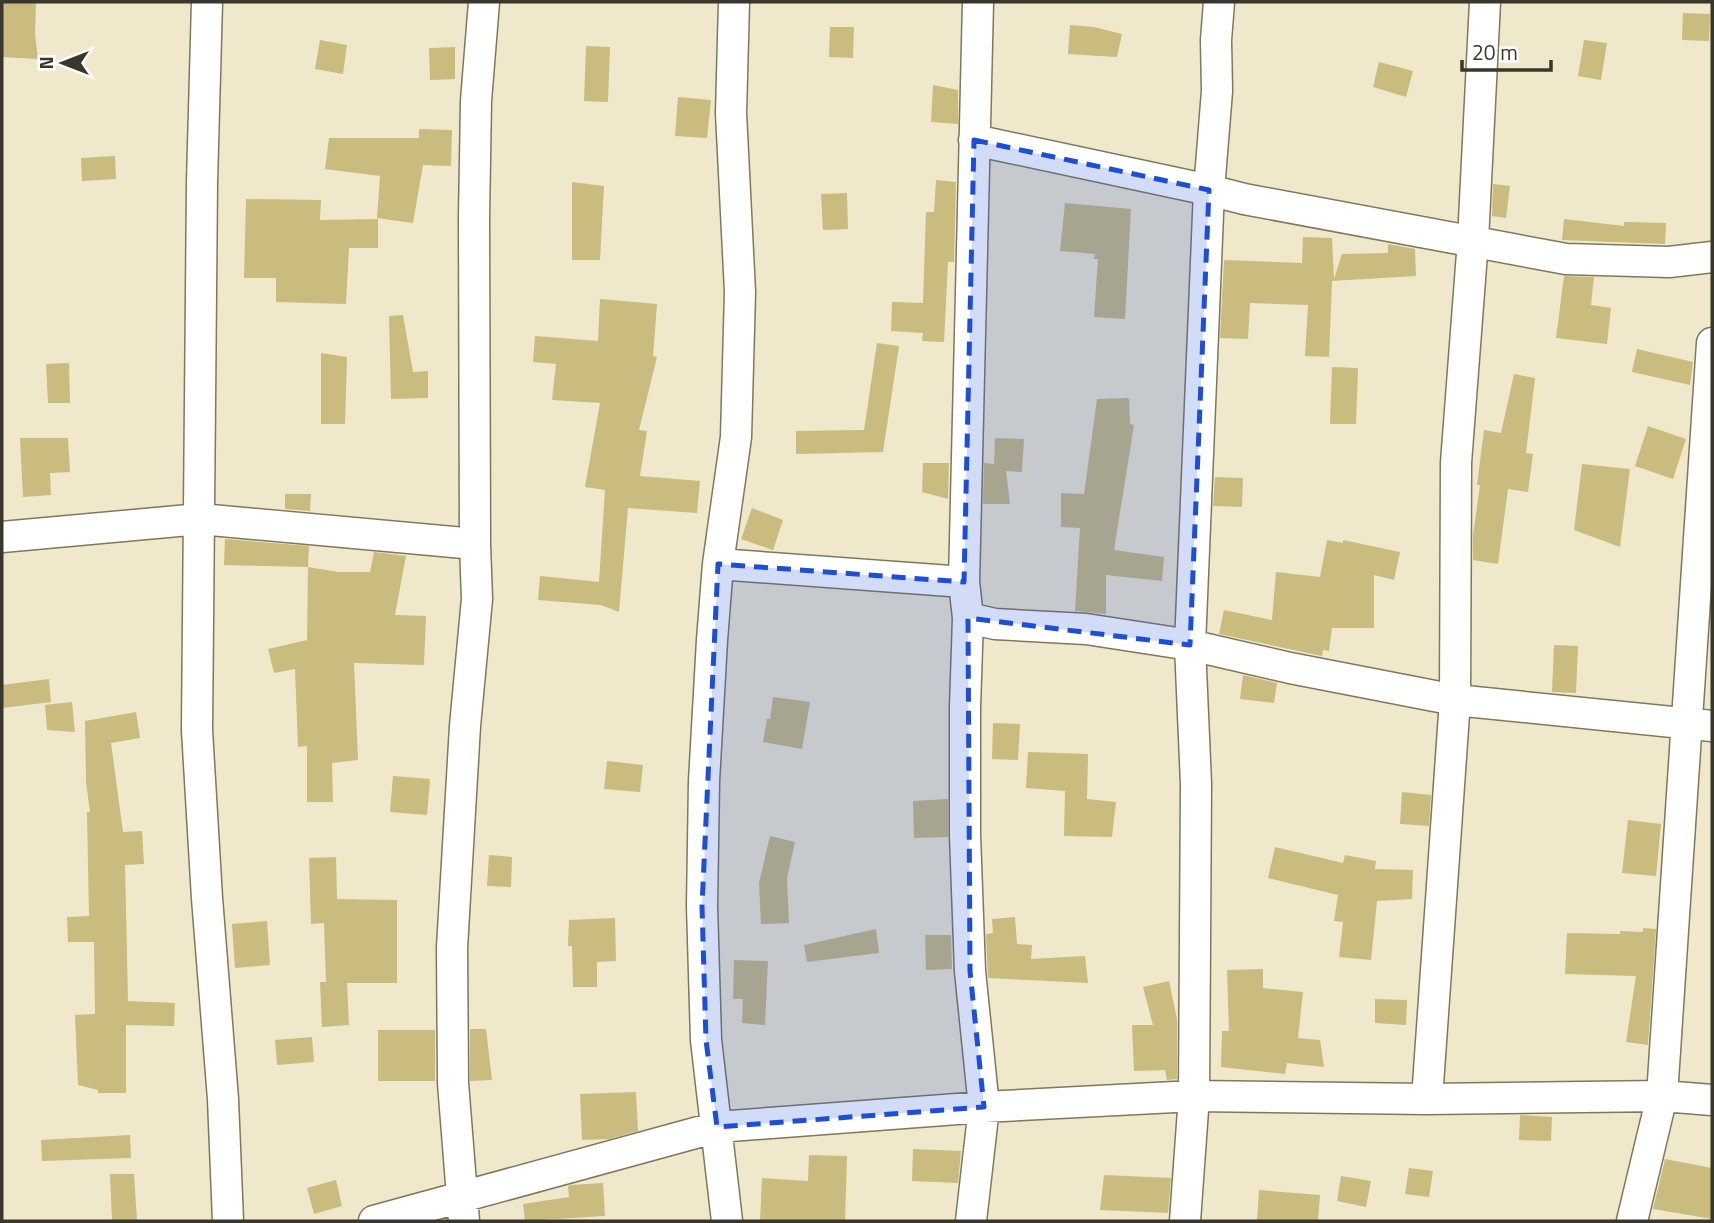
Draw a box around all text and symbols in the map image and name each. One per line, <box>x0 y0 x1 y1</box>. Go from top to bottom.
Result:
north arrow <box>28 28 98 98</box>
scale bar <box>1462 28 1551 72</box>
text: 20 m <box>1472 36 1518 68</box>
text: N <box>31 56 60 70</box>

